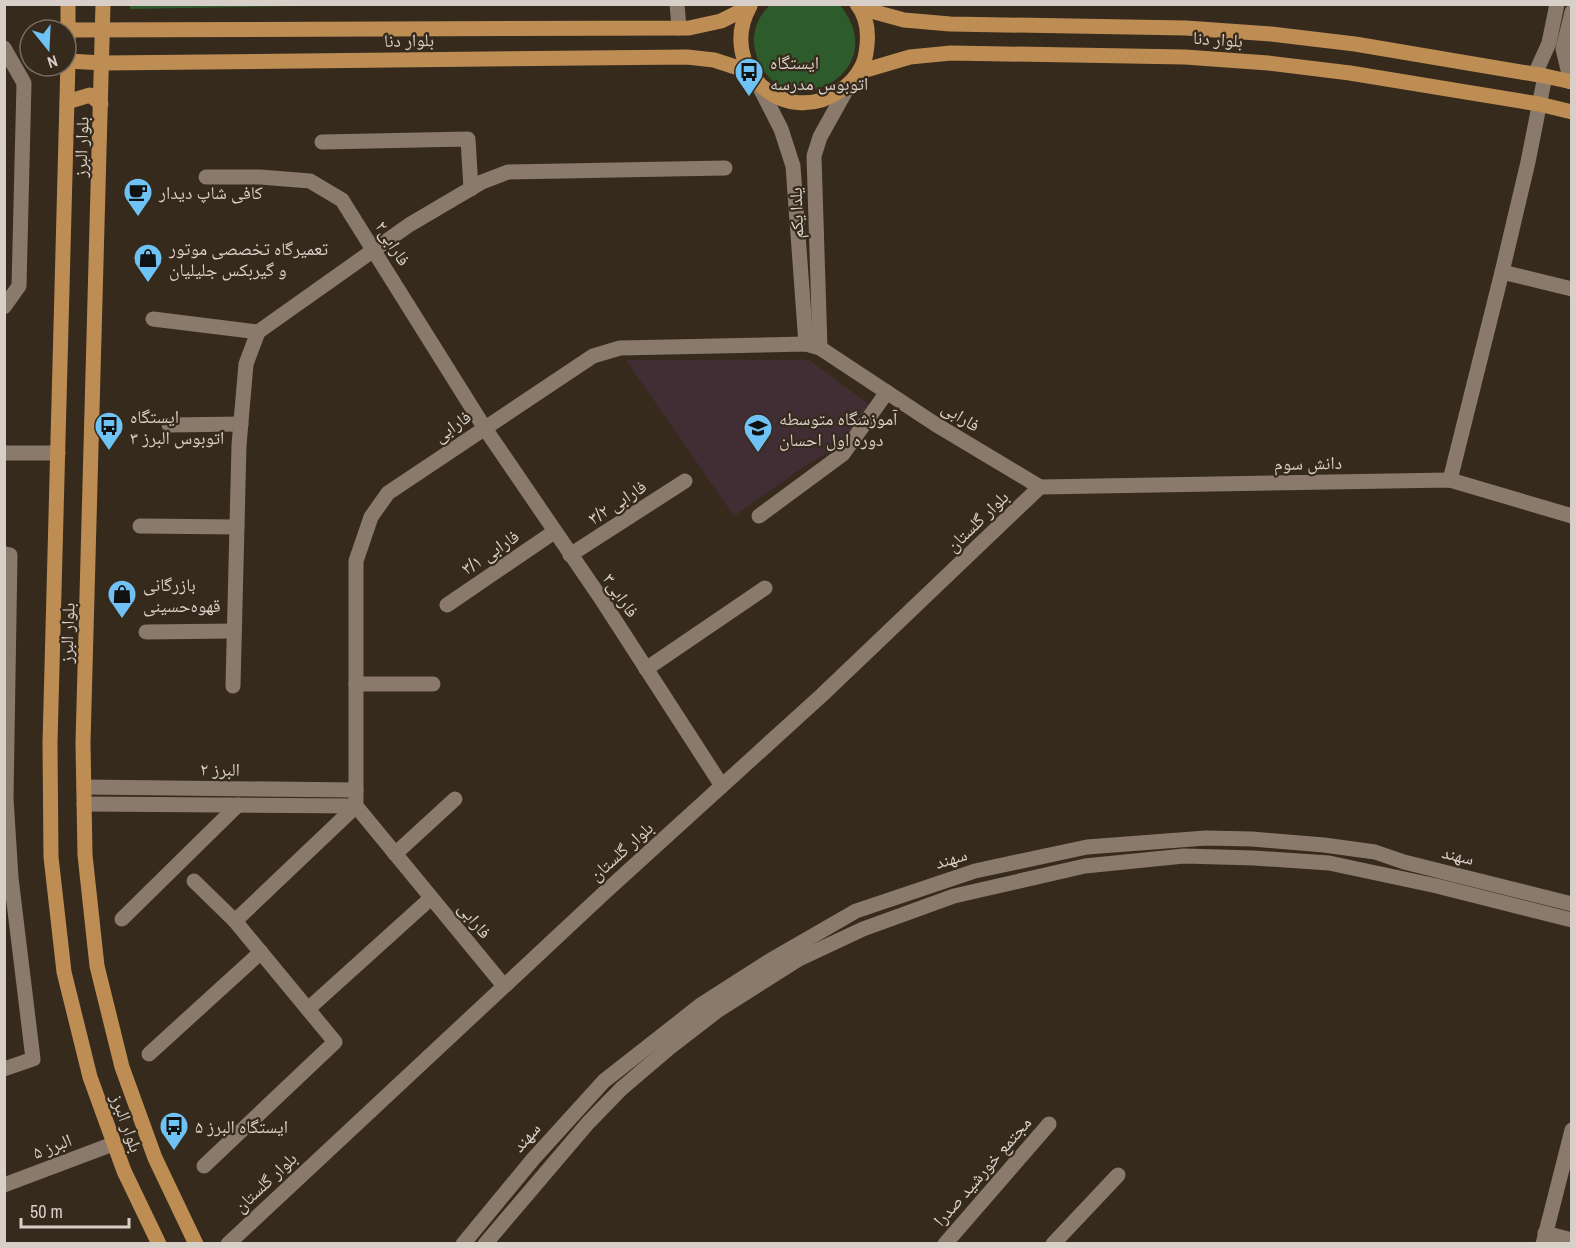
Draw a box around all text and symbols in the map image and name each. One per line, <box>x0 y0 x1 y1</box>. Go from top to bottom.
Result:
north arrow <box>18 18 78 78</box>
street label: بلوار دنا <box>1192 25 1244 53</box>
street label: بلوار دنا <box>384 27 434 53</box>
text: N <box>45 50 61 74</box>
place label: ایستگاه اتوبوس مدرسه <box>770 50 868 96</box>
bus stop icon: ایستگاه اتوبوس مدرسه <box>733 56 765 98</box>
street label: بلوار البرز <box>67 116 95 179</box>
cafe icon: کافی شاپ دیدار <box>122 176 154 218</box>
place label: کافی شاپ دیدار <box>158 180 263 205</box>
street label: یلدا یکم <box>783 187 809 239</box>
street label: فارابی۲ <box>369 216 417 270</box>
place label: تعمیرگاه تخصصی موتور و گیربکس جلیلیان <box>168 236 328 282</box>
shop icon: تعمیرگاه تخصصی موتور و گیربکس جلیلیان <box>132 242 164 284</box>
street label: فارابی <box>937 395 985 437</box>
place label: ایستگاه اتوبوس البرز ۳ <box>130 404 224 450</box>
street label: فارابی <box>428 404 476 448</box>
place label: آموزشگاه متوسطه دوره اول احسان <box>779 406 898 452</box>
bus stop icon: ایستگاه اتوبوس البرز ۳ <box>93 410 125 452</box>
school or university icon: آموزشگاه متوسطه دوره اول احسان <box>742 412 774 454</box>
street label: دانش سوم <box>1274 450 1342 476</box>
street label: فارابی ۳/۲ <box>583 474 651 530</box>
street label: بلوار گلستان <box>940 485 1014 557</box>
street label: فارابی ۳/۱ <box>456 523 524 581</box>
street label: فارابی۳ <box>597 568 645 622</box>
place label: بازرگانی قهوه‌حسینی <box>143 572 221 618</box>
shop icon: بازرگانی قهوه‌حسینی <box>106 578 138 620</box>
street label: بلوار البرز <box>53 602 81 665</box>
street label: البرز ۲ <box>200 756 240 782</box>
street label: بلوار گلستان <box>583 815 659 887</box>
street label: سهند <box>1439 839 1477 871</box>
street label: سهند <box>932 841 970 875</box>
street label: فارابی <box>452 896 498 944</box>
street label: بلوار البرز <box>105 1089 149 1156</box>
bus stop icon: ایستگاه البرز ۵ <box>158 1110 190 1152</box>
street label: مجتمع خورشید صدرا <box>927 1111 1037 1231</box>
place label: ایستگاه البرز ۵ <box>195 1114 288 1139</box>
street label: سهند <box>506 1117 546 1157</box>
street label: البرز ۵ <box>29 1127 75 1165</box>
street label: بلوار گلستان <box>228 1146 302 1218</box>
scale bar <box>21 1191 129 1229</box>
text: 50 m <box>30 1199 63 1224</box>

